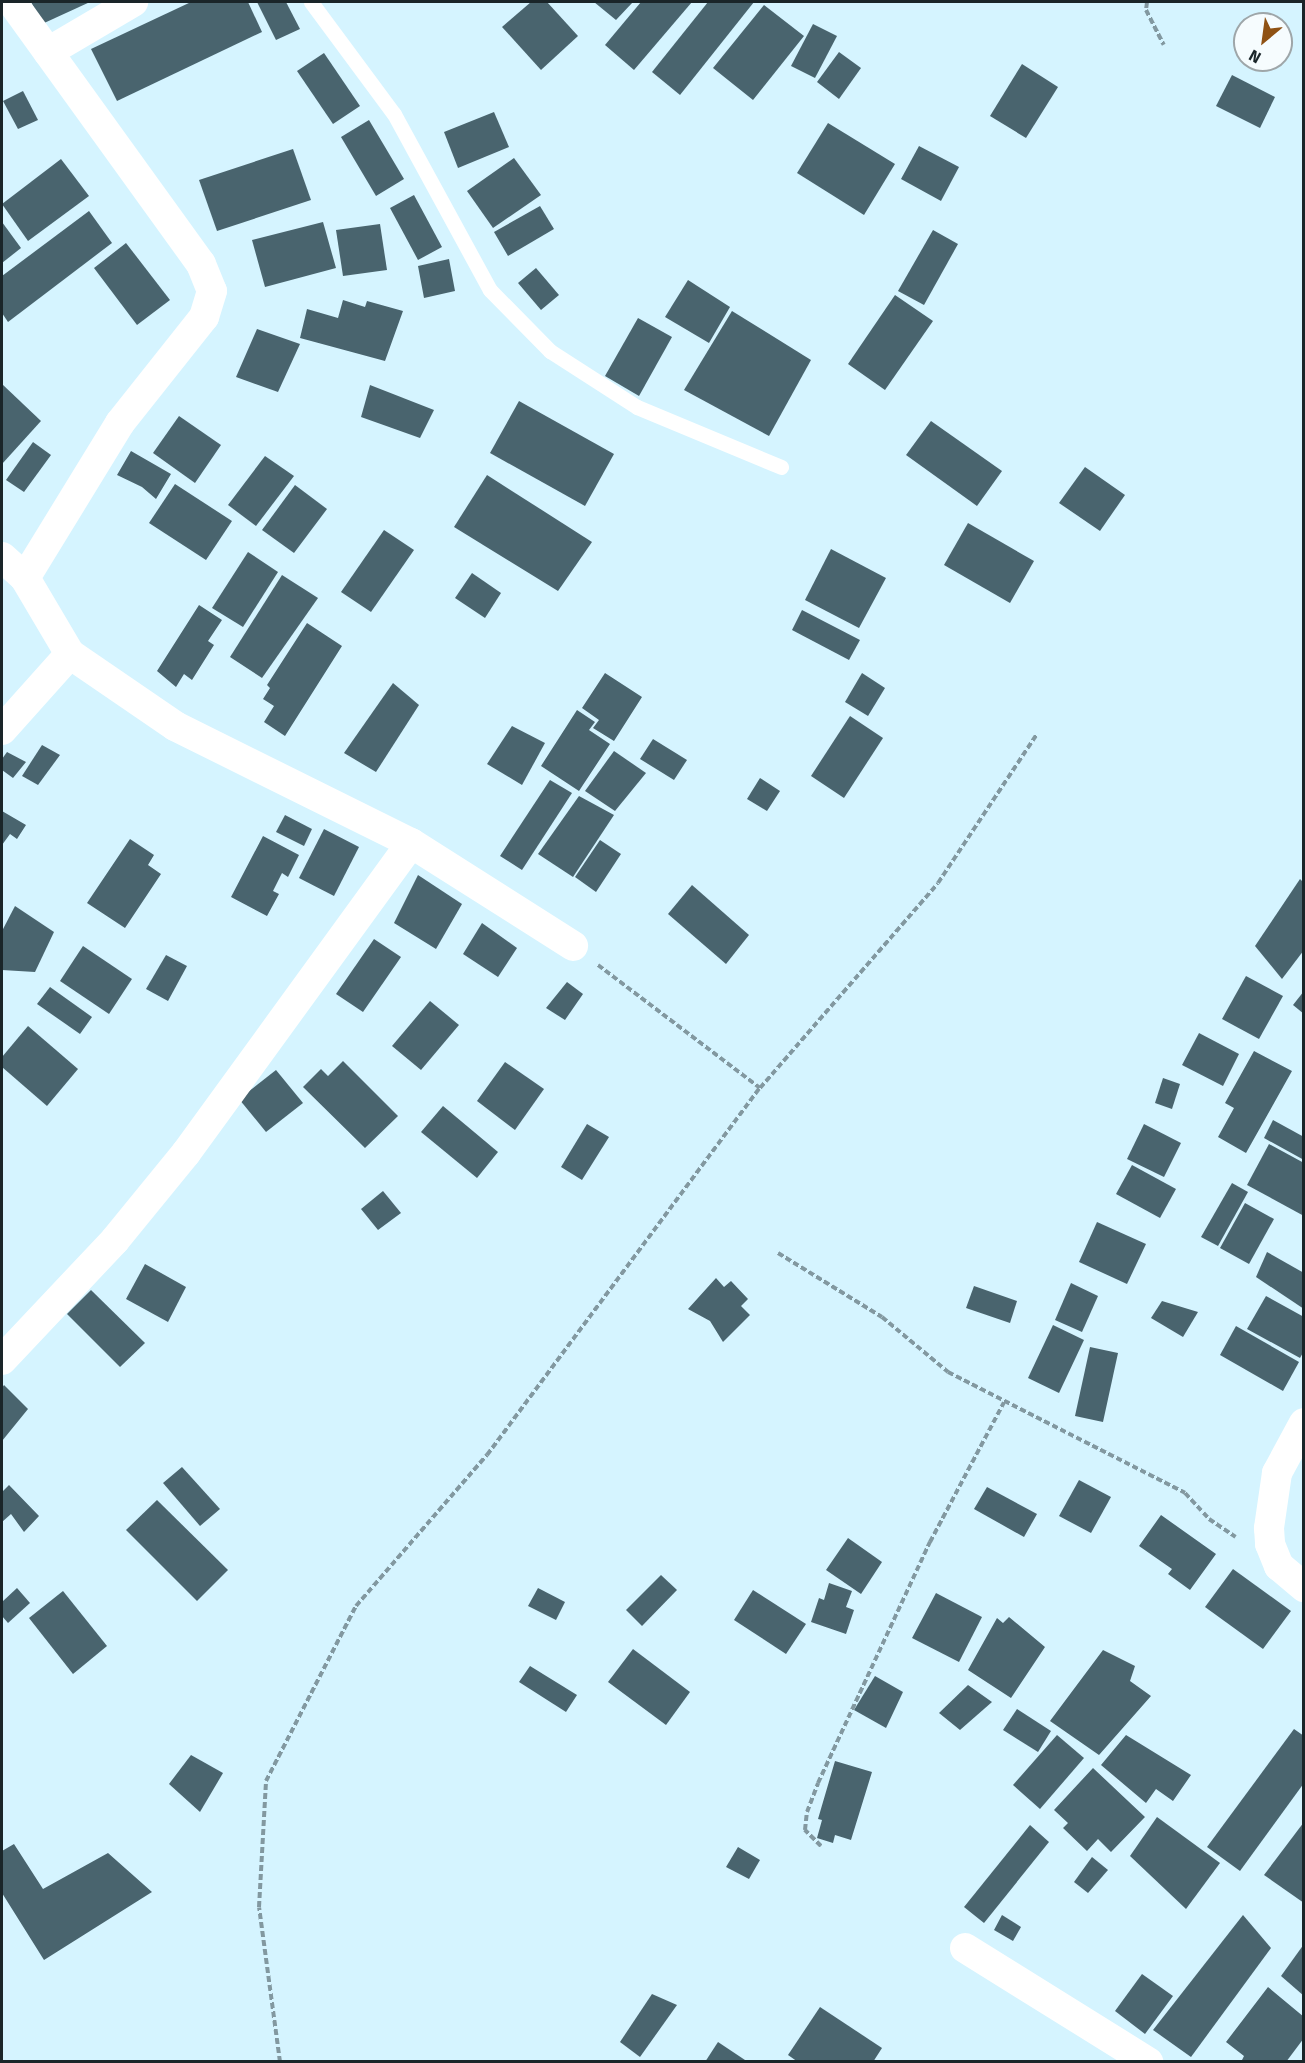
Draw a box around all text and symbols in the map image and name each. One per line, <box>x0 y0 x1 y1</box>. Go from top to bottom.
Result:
north arrow <box>1233 12 1293 72</box>
text: N <box>1246 46 1264 67</box>

